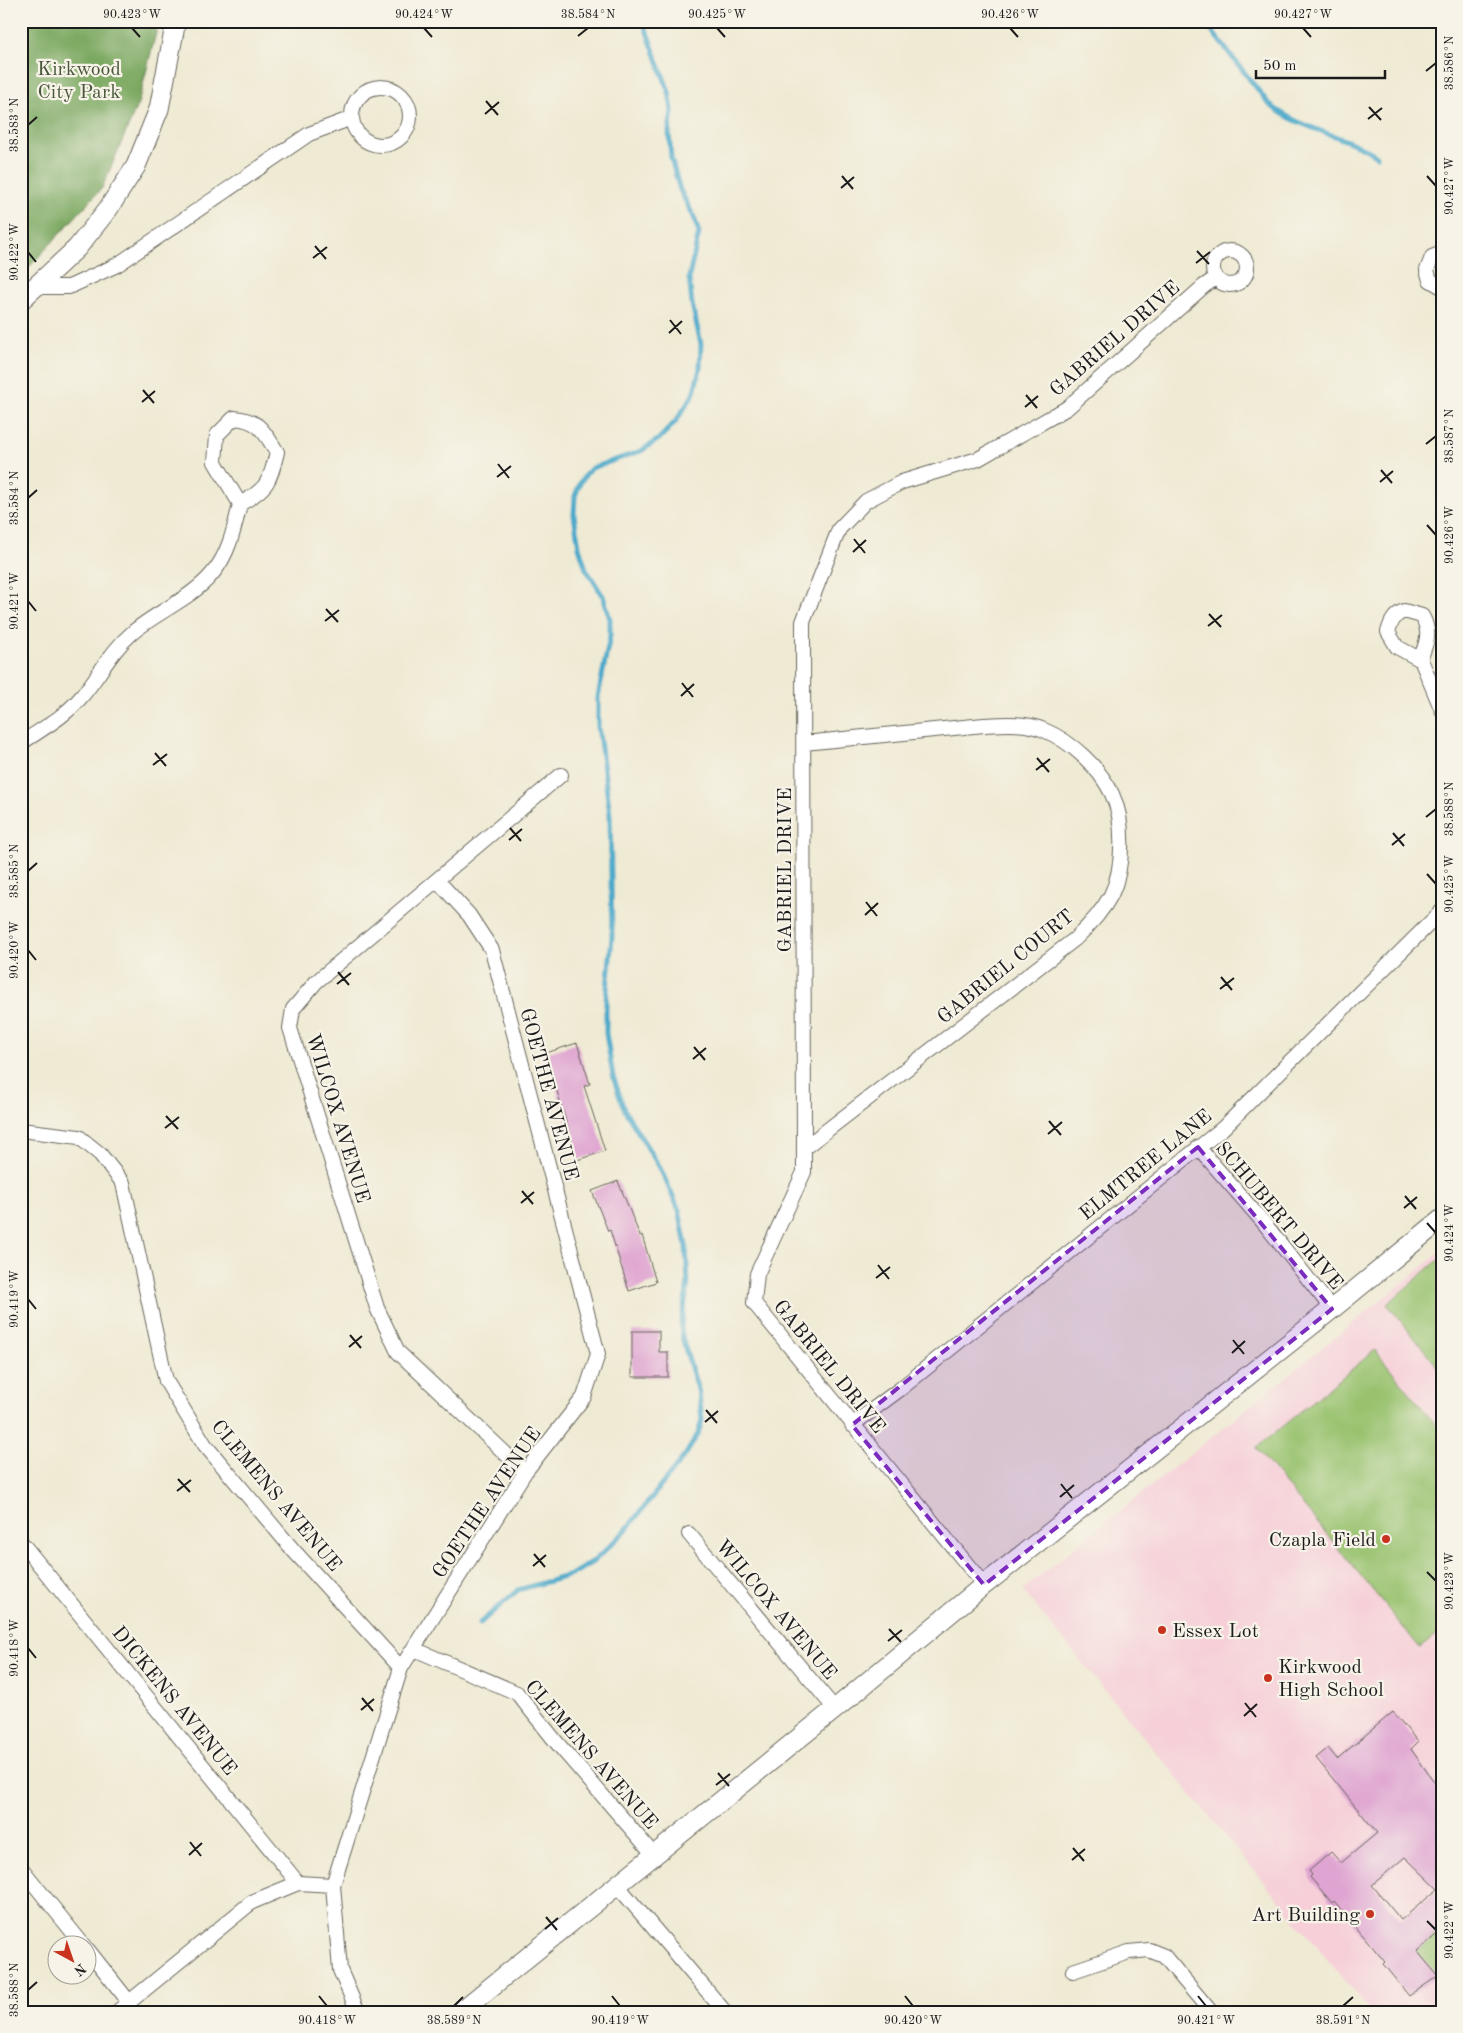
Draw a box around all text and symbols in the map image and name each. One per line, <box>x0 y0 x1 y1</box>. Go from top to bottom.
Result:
text: 38.584°N <box>561 8 615 21</box>
text: 90.425°W <box>688 8 746 21</box>
text: 90.423°W <box>103 9 161 21</box>
text: 90.424°W <box>395 9 453 21</box>
text: 90.426°W <box>981 9 1039 21</box>
text: 90.427°W <box>1274 9 1332 21</box>
text: 38.586°N <box>1443 36 1456 90</box>
scale bar <box>1256 48 1384 80</box>
text: 50 m <box>1263 59 1297 74</box>
park label: Kirkwood City Park <box>37 60 121 103</box>
text: 38.583°N <box>8 98 21 152</box>
text: 90.427°W <box>1444 157 1456 215</box>
text: 90.422°W <box>9 223 21 281</box>
street label: GABRIEL DRIVE <box>1047 278 1184 401</box>
text: 38.587°N <box>1443 409 1456 463</box>
text: 38.584°N <box>8 471 21 525</box>
text: 90.426°W <box>1444 506 1456 564</box>
text: 90.421°W <box>9 572 21 630</box>
text: 38.588°N <box>1443 782 1456 836</box>
street label: GABRIEL DRIVE <box>776 788 796 952</box>
text: 38.585°N <box>8 844 21 898</box>
text: 90.425°W <box>1443 855 1456 913</box>
street label: GABRIEL COURT <box>934 907 1078 1028</box>
text: 90.420°W <box>9 921 21 979</box>
street label: GOETHE AVENUE <box>515 1006 581 1183</box>
street label: WILCOX AVENUE <box>302 1031 372 1206</box>
street label: ELMTREE LANE <box>1076 1106 1216 1225</box>
street label: SCHUBERT DRIVE <box>1211 1139 1346 1294</box>
text: 90.424°W <box>1444 1204 1456 1262</box>
text: 90.419°W <box>9 1270 21 1328</box>
street label: GABRIEL DRIVE <box>769 1297 888 1438</box>
street label: CLEMENS AVENUE <box>207 1417 344 1576</box>
street label: GOETHE AVENUE <box>430 1424 546 1582</box>
place label: Czapla Field <box>1269 1531 1376 1551</box>
marker: Czapla Field <box>1380 1533 1392 1545</box>
street label: WILCOX AVENUE <box>711 1536 840 1684</box>
text: 90.423°W <box>1444 1552 1456 1610</box>
text: 90.418°W <box>9 1619 21 1677</box>
place label: Essex Lot <box>1172 1622 1259 1642</box>
street label: DICKENS AVENUE <box>107 1623 240 1780</box>
marker: Essex Lot <box>1156 1624 1168 1636</box>
place label: Kirkwood High School <box>1278 1658 1384 1701</box>
marker: Kirkwood High School <box>1262 1672 1274 1684</box>
street label: CLEMENS AVENUE <box>520 1677 661 1834</box>
text: 90.422°W <box>1444 1901 1456 1959</box>
place label: Art Building <box>1251 1906 1360 1926</box>
marker: Art Building <box>1364 1908 1376 1920</box>
north arrow <box>48 1936 98 1986</box>
text: N <box>71 1960 88 1978</box>
text: 38.588°N <box>8 1963 21 2017</box>
text: 38.589°N <box>427 2014 481 2027</box>
text: 38.591°N <box>1316 2014 1370 2027</box>
text: 90.418°W <box>298 2015 356 2027</box>
text: 90.419°W <box>591 2015 649 2027</box>
text: 90.420°W <box>884 2015 942 2027</box>
text: 90.421°W <box>1177 2015 1235 2027</box>

